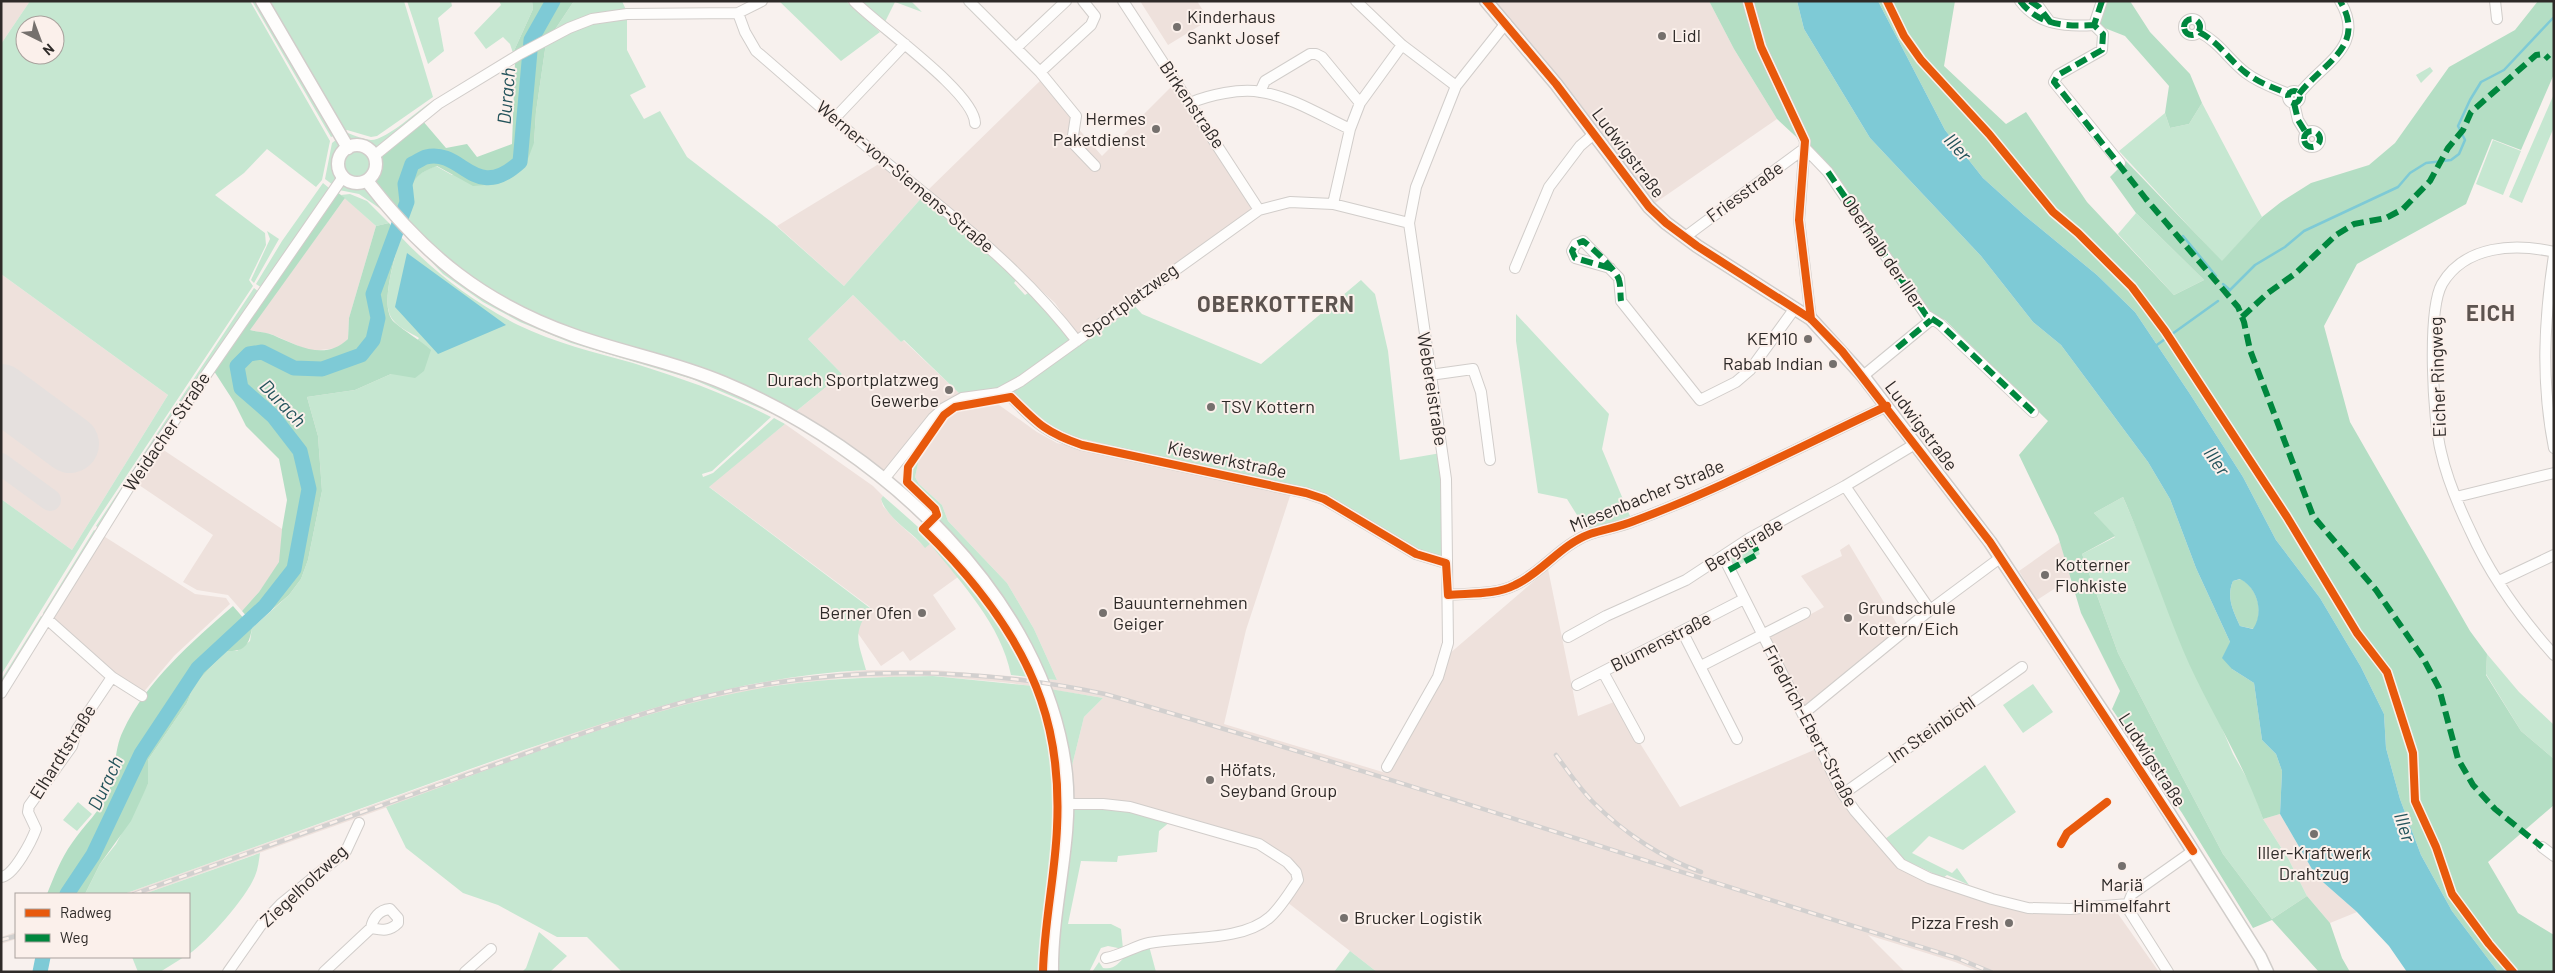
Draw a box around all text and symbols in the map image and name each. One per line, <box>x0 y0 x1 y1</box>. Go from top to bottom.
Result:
place label: Kinderhaus Sankt Josef <box>1187 5 1280 48</box>
north arrow <box>15 15 65 65</box>
marker: Kinderhaus Sankt Josef <box>1171 21 1183 33</box>
place label: Lidl <box>1672 24 1701 46</box>
marker: Lidl <box>1656 30 1668 42</box>
text: N <box>40 41 58 59</box>
street label: Birkenstraße <box>1155 56 1230 152</box>
water label: Durach <box>492 66 519 125</box>
street label: Werner-von-Siemens-Straße <box>812 95 999 257</box>
street label: Ludwigstraße <box>1588 103 1670 202</box>
place label: Hermes Paketdienst <box>1053 107 1146 150</box>
marker: Hermes Paketdienst <box>1150 123 1162 135</box>
water label: Iller <box>1940 128 1978 166</box>
street label: Friesstraße <box>1702 156 1787 226</box>
street label: Oberhalb der Iller <box>1838 190 1930 313</box>
street label: Sportplatzweg <box>1077 258 1182 342</box>
district label: OBERKOTTERN <box>1197 290 1355 316</box>
district label: EICH <box>2466 299 2516 325</box>
street label: Eicher Ringweg <box>2424 316 2450 438</box>
place label: KEM10 <box>1747 327 1798 349</box>
street label: Webereistraße <box>1413 330 1453 447</box>
marker: KEM10 <box>1802 333 1814 345</box>
place label: Rabab Indian <box>1723 352 1823 374</box>
marker: Rabab Indian <box>1827 358 1839 370</box>
street label: Weidacher Straße <box>118 368 214 495</box>
place label: Durach Sportplatzweg Gewerbe <box>767 368 939 411</box>
water label: Durach <box>255 374 311 431</box>
street label: Ludwigstraße <box>1881 376 1963 475</box>
marker: Durach Sportplatzweg Gewerbe <box>943 384 955 396</box>
place label: TSV Kottern <box>1221 395 1315 417</box>
marker: TSV Kottern <box>1205 401 1217 413</box>
street label: Kieswerkstraße <box>1166 436 1289 482</box>
water label: Iller <box>2199 442 2236 481</box>
street label: Miesenbacher Straße <box>1566 454 1727 536</box>
street label: Bergstraße <box>1700 512 1787 576</box>
place label: Kotterner Flohkiste <box>2055 553 2131 596</box>
marker: Kotterner Flohkiste <box>2039 569 2051 581</box>
place label: Bauunternehmen Geiger <box>1113 591 1248 634</box>
place label: Grundschule Kottern/Eich <box>1858 596 1959 639</box>
place label: Berner Ofen <box>819 601 912 623</box>
street label: Blumenstraße <box>1607 606 1714 676</box>
marker: Berner Ofen <box>916 607 928 619</box>
marker: Bauunternehmen Geiger <box>1097 607 1109 619</box>
marker: Grundschule Kottern/Eich <box>1842 612 1854 624</box>
street label: Friedrich-Ebert-Straße <box>1759 641 1863 810</box>
street label: Im Steinbichl <box>1884 691 1979 767</box>
street label: Elhardtstraße <box>24 700 100 803</box>
street label: Ludwigstraße <box>2114 708 2191 810</box>
water label: Durach <box>82 752 127 813</box>
place label: Höfats, Seyband Group <box>1220 758 1337 801</box>
marker: Höfats, Seyband Group <box>1204 774 1216 786</box>
water label: Iller <box>2390 809 2421 846</box>
marker: Iller-Kraftwerk Drahtzug <box>2308 828 2320 840</box>
street label: Ziegelholzweg <box>255 839 351 931</box>
place label: Iller-Kraftwerk Drahtzug <box>2257 841 2371 884</box>
marker: Mariä Himmelfahrt <box>2116 860 2128 872</box>
place label: Mariä Himmelfahrt <box>2073 873 2171 916</box>
legend <box>15 893 190 958</box>
text: Radweg <box>60 903 112 921</box>
place label: Brucker Logistik <box>1354 906 1482 928</box>
place label: Pizza Fresh <box>1911 911 1999 933</box>
marker: Brucker Logistik <box>1338 912 1350 924</box>
marker: Pizza Fresh <box>2003 917 2015 929</box>
text: Weg <box>60 928 88 946</box>

